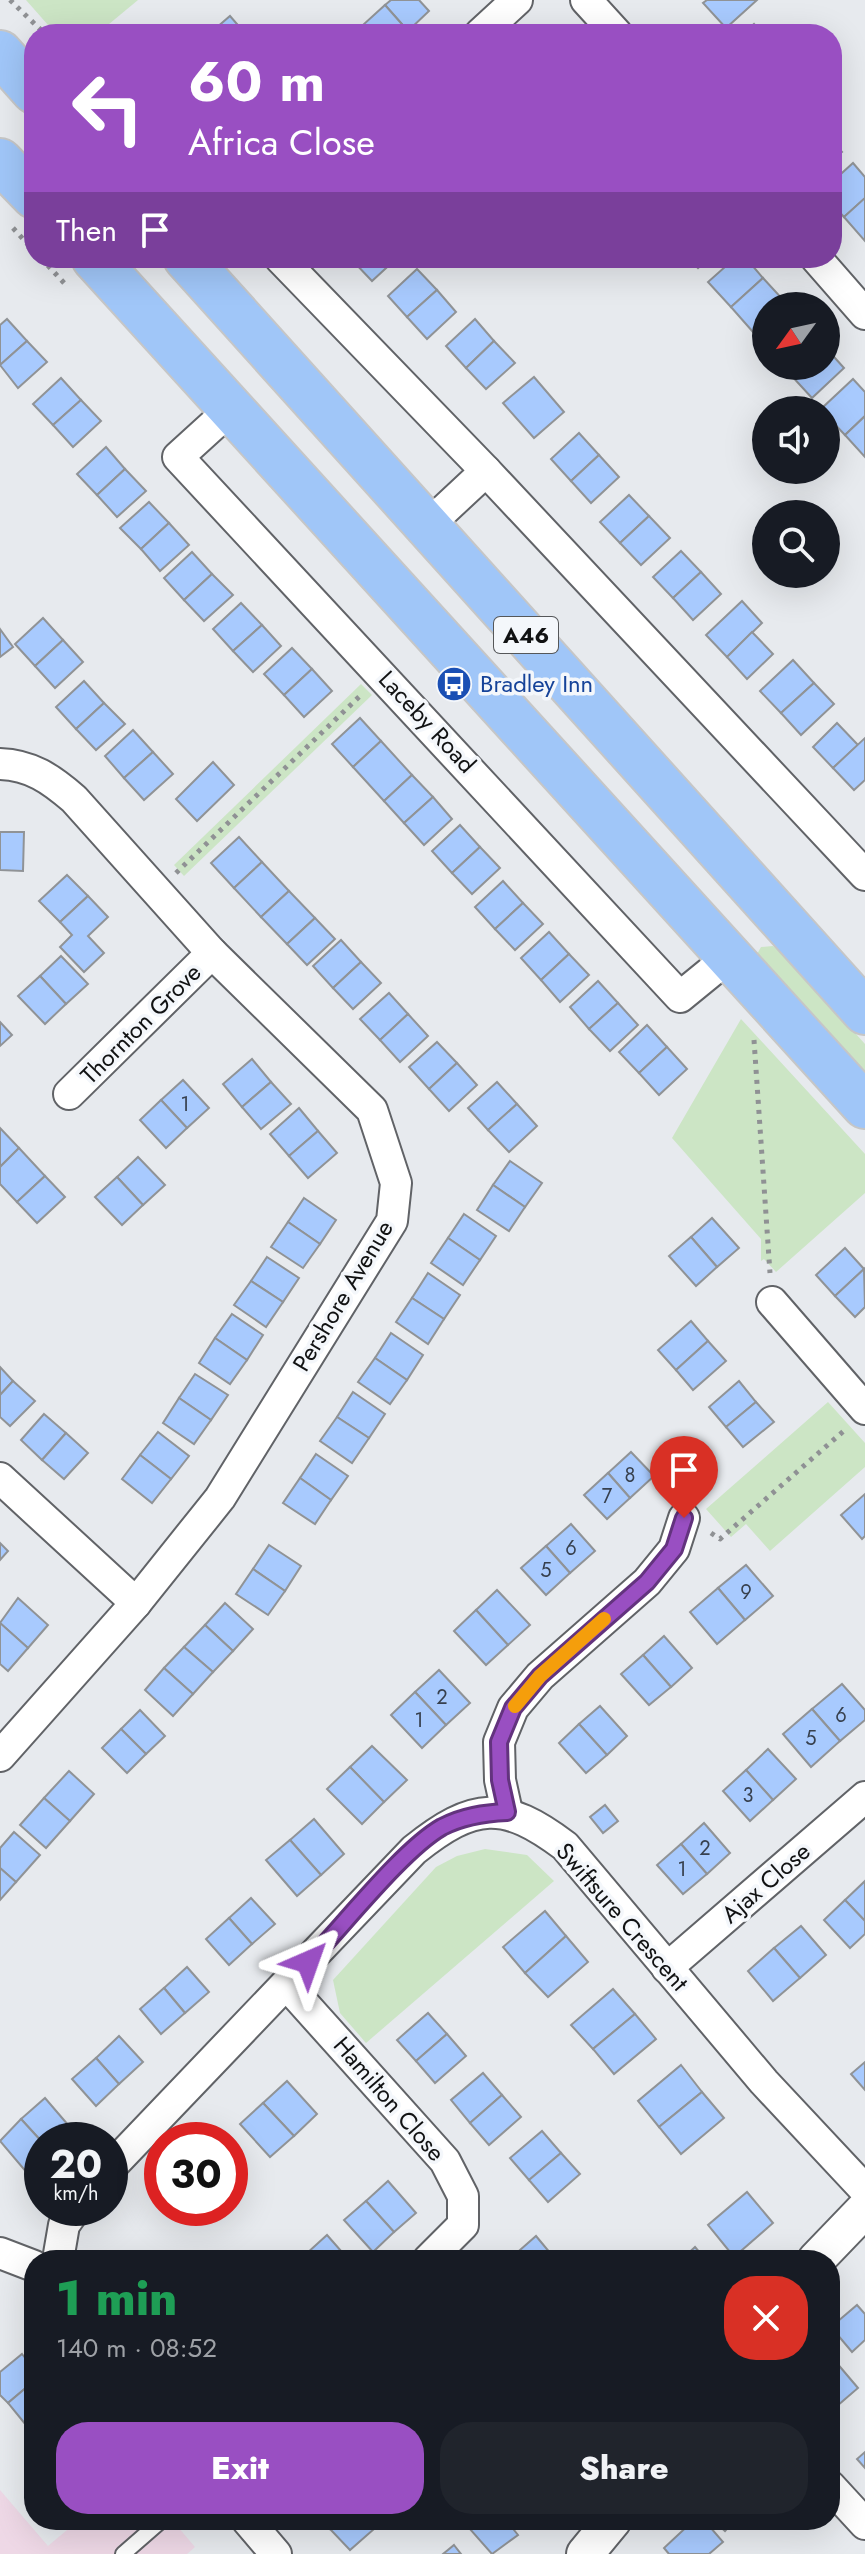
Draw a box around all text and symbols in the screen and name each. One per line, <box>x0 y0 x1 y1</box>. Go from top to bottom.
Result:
text: 60 m <box>188 41 325 122</box>
icon: left <box>56 56 160 160</box>
text: Africa Close <box>188 116 375 168</box>
icon: arrive <box>133 208 177 252</box>
text: Then <box>56 209 117 252</box>
north arrow <box>752 292 840 380</box>
map controls <box>752 292 840 588</box>
button: sound <box>752 396 840 484</box>
button: search <box>752 500 840 588</box>
road number: A46 <box>494 617 558 653</box>
street label: Laceby Road <box>371 663 484 781</box>
bus stop icon: Bradley Inn <box>435 665 473 703</box>
place label: Bradley Inn <box>480 666 593 701</box>
street label: Thornton Grove <box>72 955 209 1092</box>
house number: 1 <box>181 1090 190 1119</box>
street label: Pershore Avenue <box>284 1214 402 1378</box>
pin <box>650 1436 718 1518</box>
icon: arrive <box>662 1448 706 1492</box>
house number: 8 <box>625 1461 635 1490</box>
house number: 7 <box>602 1482 613 1511</box>
house number: 6 <box>565 1534 577 1563</box>
house number: 5 <box>540 1556 552 1585</box>
house number: 9 <box>740 1578 752 1607</box>
house number: 2 <box>436 1683 448 1712</box>
house number: 6 <box>835 1701 847 1730</box>
house number: 1 <box>415 1706 424 1735</box>
house number: 5 <box>805 1724 817 1753</box>
house number: 3 <box>743 1781 754 1810</box>
house number: 2 <box>699 1834 711 1863</box>
street label: Ajax Close <box>714 1834 818 1931</box>
street label: Swiftsure Crescent <box>548 1835 697 1999</box>
house number: 1 <box>678 1855 687 1884</box>
position arrow <box>266 1920 350 2004</box>
street label: Hamilton Close <box>325 2029 453 2169</box>
speed limit sign: 30 <box>144 2122 248 2226</box>
text: 20 <box>50 2135 102 2193</box>
text: km/h <box>53 2179 99 2208</box>
text: 1 min <box>56 2264 177 2333</box>
button: close <box>724 2276 808 2360</box>
text: 140 m · 08:52 <box>56 2329 217 2367</box>
button: Exit <box>56 2422 424 2514</box>
button: Share <box>440 2422 808 2514</box>

